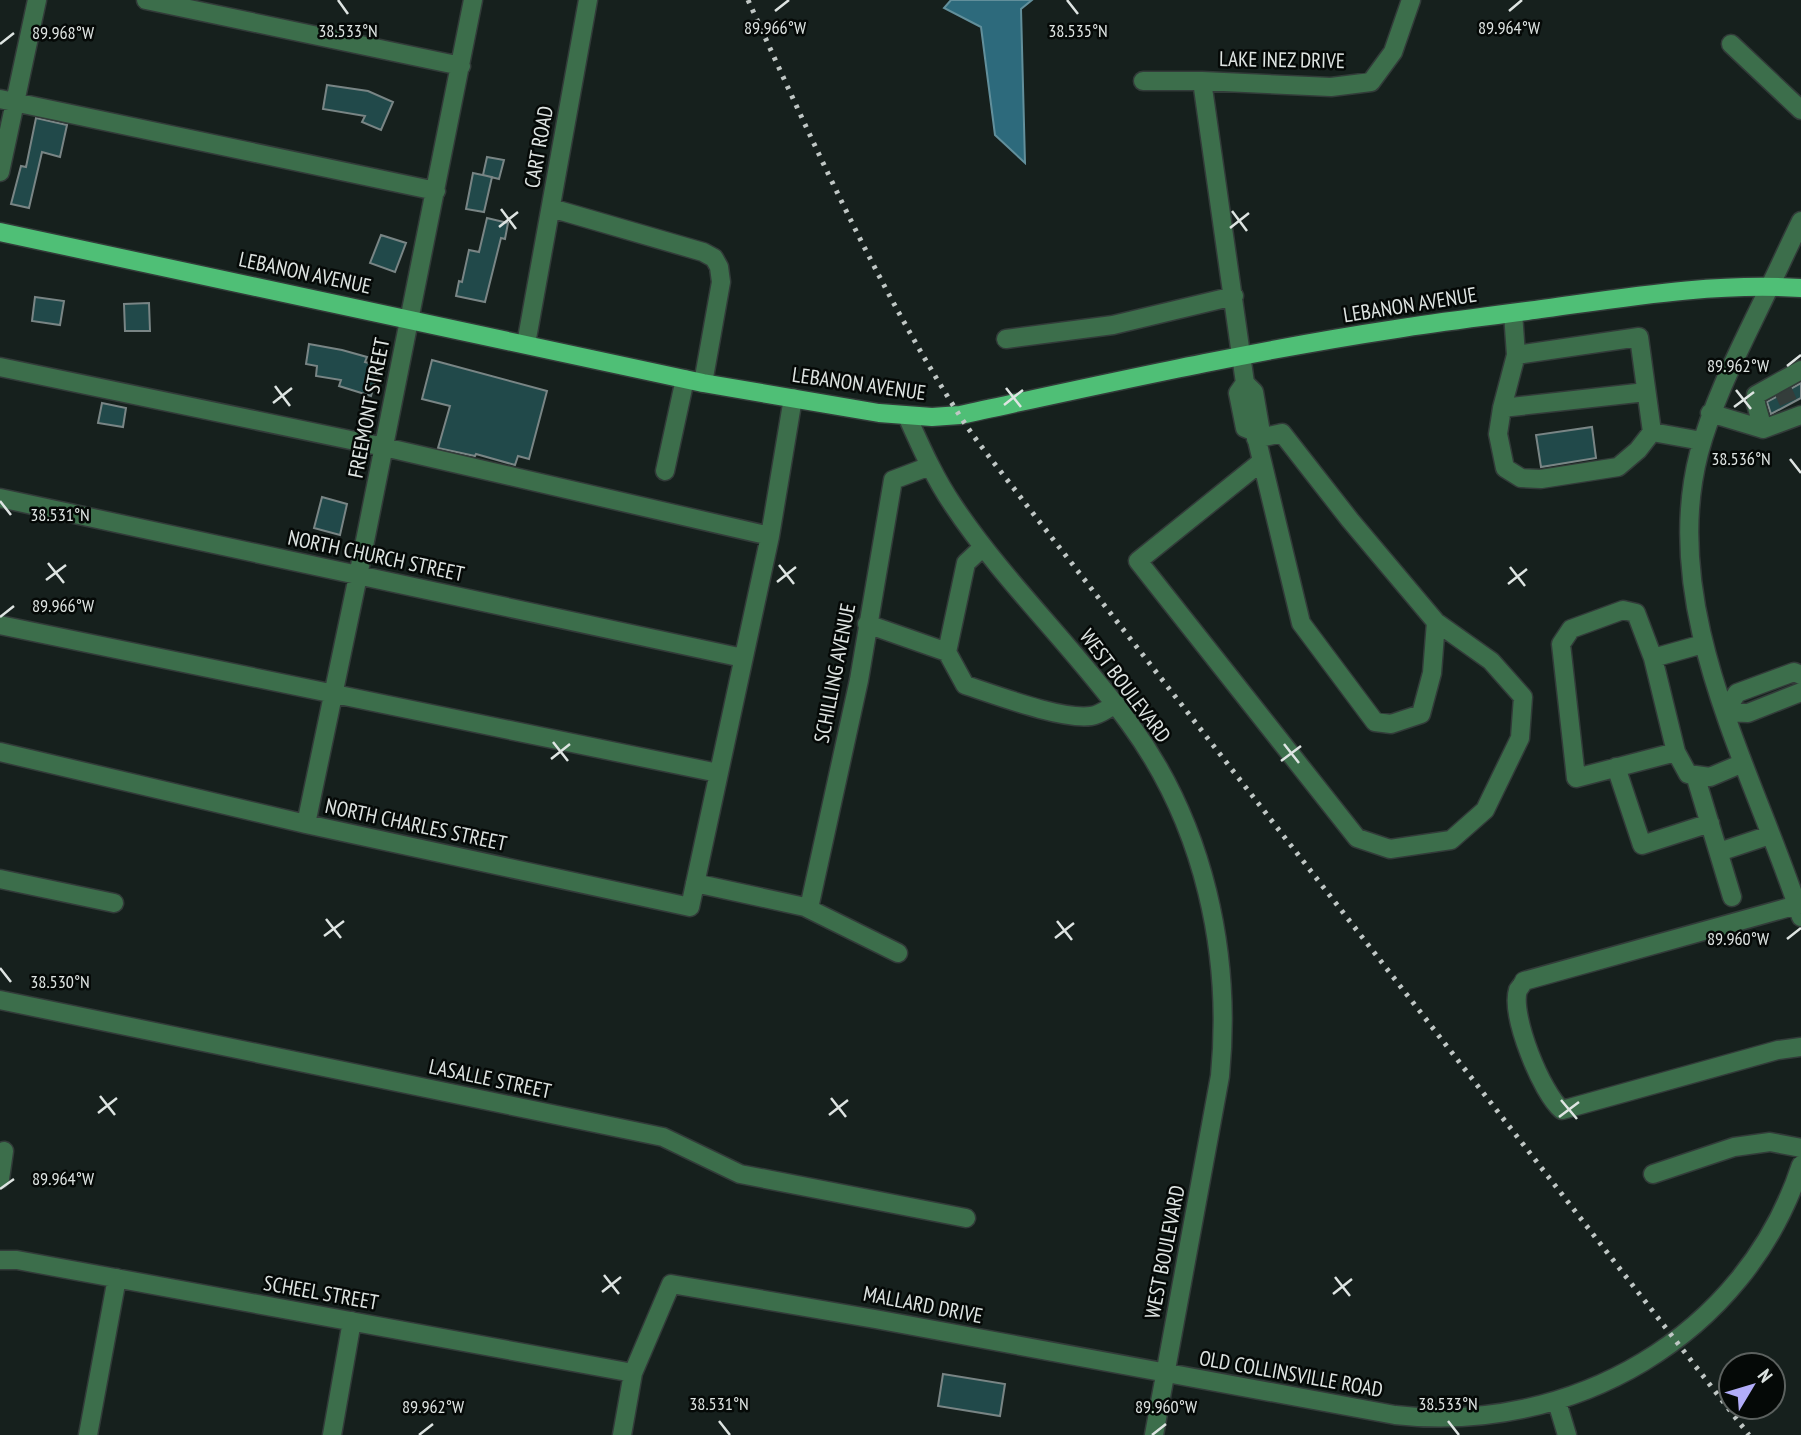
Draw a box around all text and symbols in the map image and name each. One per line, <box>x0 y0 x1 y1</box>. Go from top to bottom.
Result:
text: 89.966°W <box>744 16 806 39</box>
text: 89.964°W <box>1478 16 1540 39</box>
text: 38.533°N <box>318 19 378 42</box>
text: 38.535°N <box>1048 19 1108 42</box>
text: 89.968°W <box>32 21 94 44</box>
street label: LAKE INEZ DRIVE <box>1219 45 1345 74</box>
street label: CART ROAD <box>518 104 559 190</box>
street label: LEBANON AVENUE <box>236 245 374 300</box>
street label: LEBANON AVENUE <box>1341 281 1479 328</box>
street label: FREEMONT STREET <box>342 335 395 480</box>
text: 89.962°W <box>1707 354 1769 377</box>
street label: LEBANON AVENUE <box>791 361 928 406</box>
text: 38.536°N <box>1711 447 1771 470</box>
text: 38.531°N <box>30 503 90 526</box>
street label: NORTH CHURCH STREET <box>286 524 467 588</box>
text: 89.966°W <box>32 594 94 617</box>
street label: SCHILLING AVENUE <box>808 601 861 745</box>
street label: WEST BOULEVARD <box>1074 624 1177 748</box>
street label: NORTH CHARLES STREET <box>323 792 510 857</box>
text: 89.960°W <box>1707 927 1769 950</box>
text: 38.530°N <box>30 970 90 993</box>
street label: LASALLE STREET <box>426 1052 554 1105</box>
text: 89.964°W <box>32 1167 94 1190</box>
street label: WEST BOULEVARD <box>1138 1183 1191 1321</box>
street label: SCHEEL STREET <box>262 1269 381 1316</box>
street label: MALLARD DRIVE <box>861 1280 985 1329</box>
street label: OLD COLLINSVILLE ROAD <box>1197 1344 1385 1403</box>
north arrow <box>1717 1351 1787 1421</box>
text: N <box>1753 1364 1778 1387</box>
text: 38.531°N <box>689 1392 749 1415</box>
text: 38.533°N <box>1418 1392 1478 1415</box>
text: 89.962°W <box>402 1395 464 1418</box>
text: 89.960°W <box>1135 1395 1197 1418</box>

